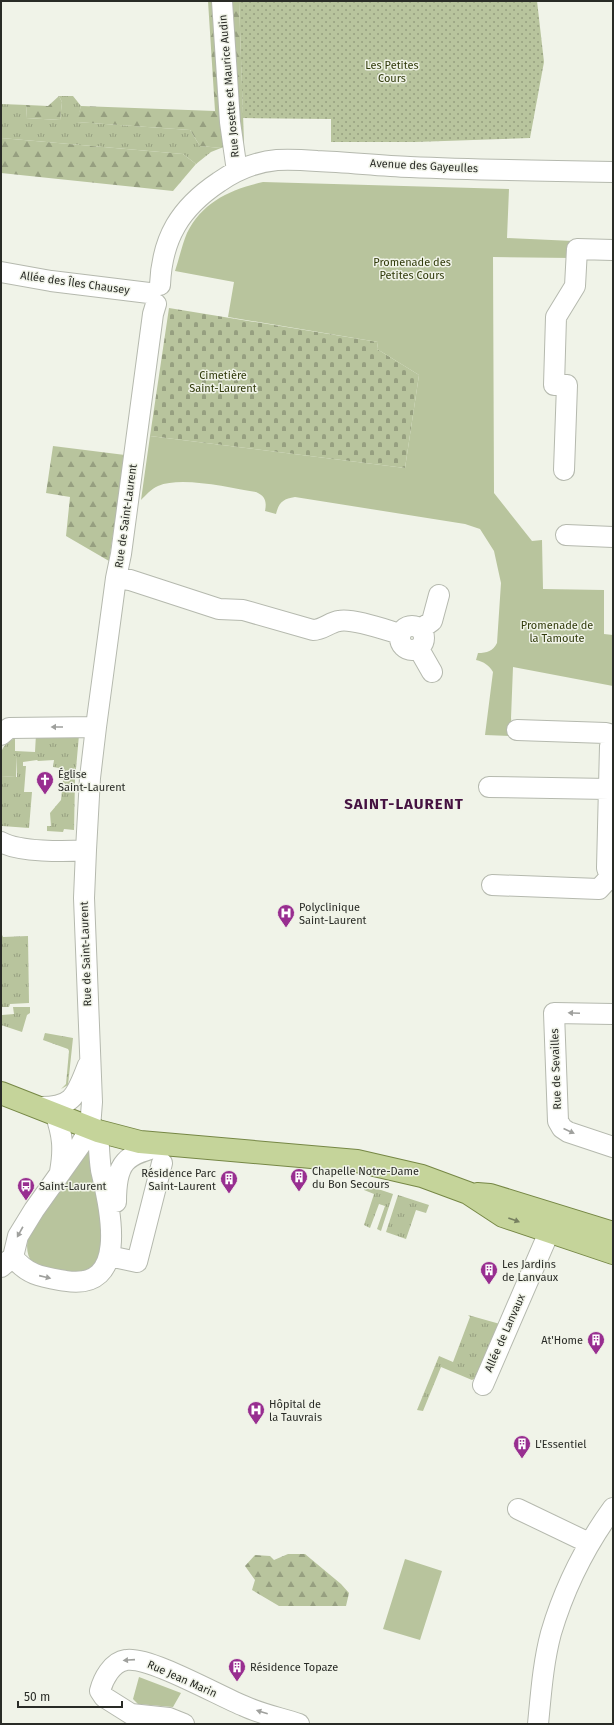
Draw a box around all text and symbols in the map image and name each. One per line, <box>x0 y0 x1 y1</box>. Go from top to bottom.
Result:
street label: Rue Josette et Maurice Audin <box>216 14 242 158</box>
park label: Les Petites Cours <box>365 59 419 85</box>
street label: Avenue des Gayeulles <box>370 157 478 175</box>
park label: Promenade des Petites Cours <box>373 256 451 282</box>
street label: Allée des Îles Chausey <box>20 269 131 297</box>
park label: Cimetière Saint-Laurent <box>189 369 257 395</box>
street label: Rue de Saint-Laurent <box>112 463 140 569</box>
park label: Promenade de la Tamoute <box>521 619 593 645</box>
one-way arrow <box>51 724 63 731</box>
place label: Église Saint-Laurent <box>58 767 126 794</box>
church icon: Église Saint-Laurent <box>35 770 55 795</box>
district label: SAINT-LAURENT <box>344 795 464 813</box>
street label: Rue de Saint-Laurent <box>78 901 94 1007</box>
place label: Polyclinique Saint-Laurent <box>299 901 367 927</box>
hospital icon: Polyclinique Saint-Laurent <box>276 903 296 928</box>
one-way arrow <box>568 1010 580 1017</box>
street label: Rue de Sevailles <box>548 1028 564 1110</box>
one-way arrow <box>563 1129 575 1135</box>
place label: Chapelle Notre-Dame du Bon Secours <box>312 1165 419 1191</box>
place label: Résidence Parc Saint-Laurent <box>141 1167 216 1193</box>
building icon: Chapelle Notre-Dame du Bon Secours <box>289 1167 309 1192</box>
building icon: Résidence Parc Saint-Laurent <box>219 1169 239 1194</box>
bus stop icon: Saint-Laurent <box>16 1176 36 1201</box>
place label: Saint-Laurent <box>39 1180 107 1193</box>
one-way arrow <box>508 1217 520 1223</box>
one-way arrow <box>17 1226 24 1238</box>
place label: Les Jardins de Lanvaux <box>502 1258 559 1284</box>
building icon: Les Jardins de Lanvaux <box>479 1260 499 1285</box>
one-way arrow <box>39 1274 51 1280</box>
street label: Allée de Lanvaux <box>482 1291 528 1374</box>
building icon: At'Home <box>586 1330 606 1355</box>
place label: At'Home <box>541 1334 583 1347</box>
place label: Hôpital de la Tauvrais <box>269 1398 322 1424</box>
hospital icon: Hôpital de la Tauvrais <box>246 1400 266 1425</box>
building icon: L'Essentiel <box>512 1434 532 1459</box>
place label: L'Essentiel <box>535 1438 587 1451</box>
one-way arrow <box>122 1657 135 1664</box>
building icon: Résidence Topaze <box>227 1657 247 1682</box>
street label: Rue Jean Marin <box>145 1658 219 1700</box>
place label: Résidence Topaze <box>250 1661 338 1674</box>
scale bar <box>18 1683 122 1709</box>
text: 50 m <box>24 1690 50 1704</box>
one-way arrow <box>255 1709 267 1715</box>

